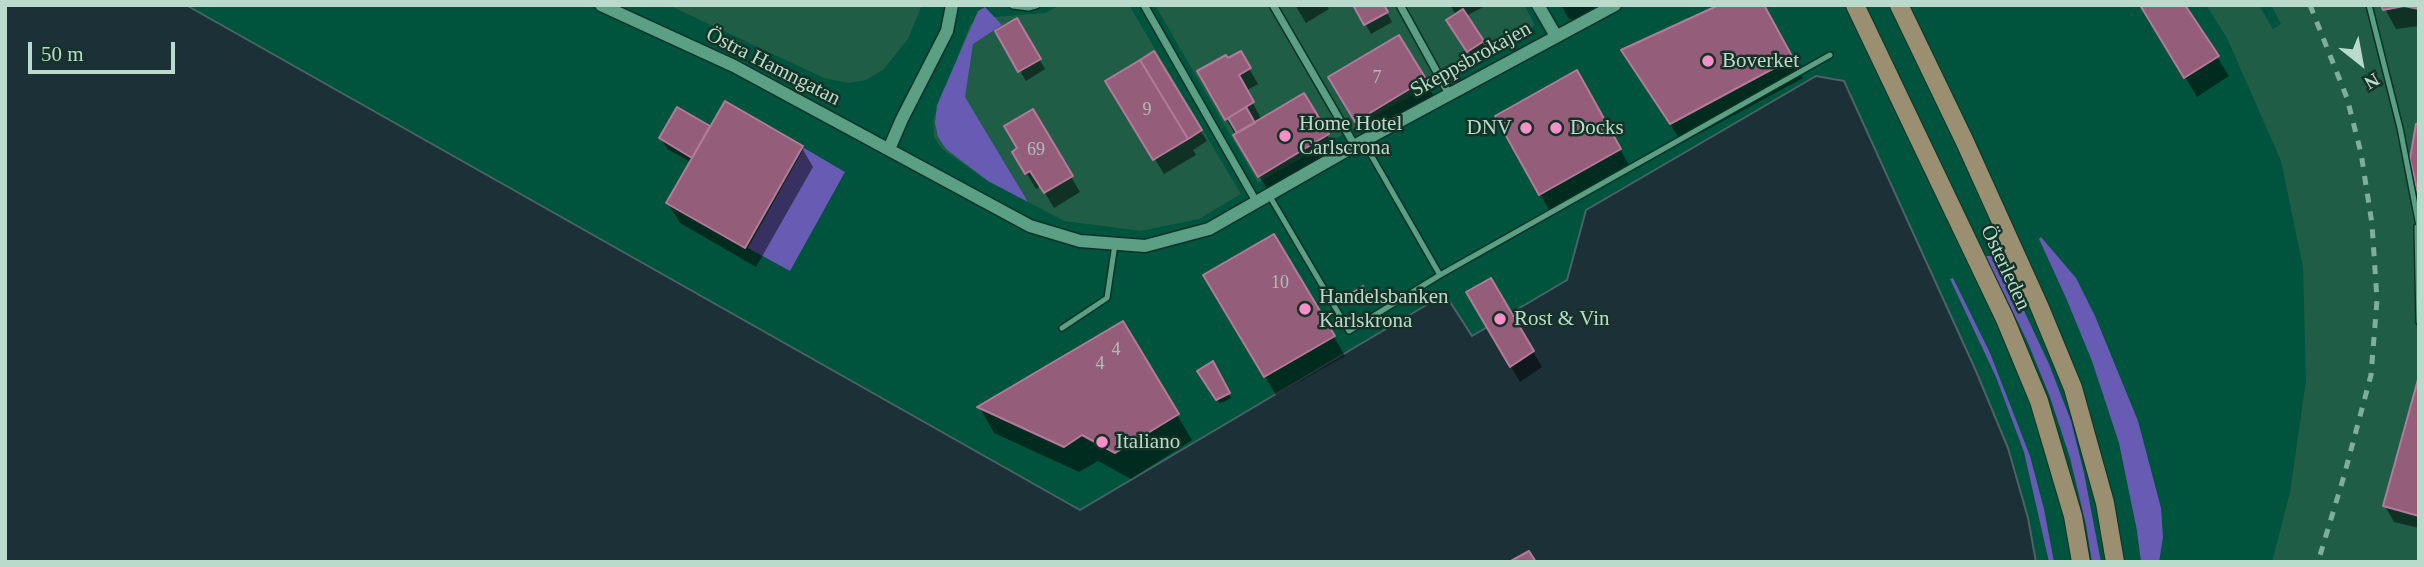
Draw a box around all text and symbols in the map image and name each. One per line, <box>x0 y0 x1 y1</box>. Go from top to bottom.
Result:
street label: Skeppsbrokajen <box>1406 16 1536 104</box>
street label: Östra Hamngatan <box>702 22 844 112</box>
scale bar <box>32 28 178 72</box>
north arrow <box>2326 28 2396 98</box>
text: 50 m <box>41 42 84 66</box>
place label: Boverket <box>1722 48 1799 74</box>
marker: Boverket <box>1700 53 1716 69</box>
house number: 7 <box>1372 67 1382 89</box>
text: N <box>2361 69 2383 94</box>
house number: 9 <box>1142 99 1152 121</box>
place label: Home Hotel Carlscrona <box>1299 111 1402 161</box>
place label: DNV <box>1467 115 1512 141</box>
place label: Docks <box>1570 115 1624 141</box>
marker: DNV <box>1518 120 1534 136</box>
marker: Docks <box>1548 120 1564 136</box>
marker: Home Hotel Carlscrona <box>1277 128 1293 144</box>
house number: 69 <box>1027 139 1045 161</box>
street label: Österleden <box>1974 221 2036 315</box>
house number: 10 <box>1271 272 1289 294</box>
place label: Handelsbanken Karlskrona <box>1319 284 1448 334</box>
marker: Handelsbanken Karlskrona <box>1297 301 1313 317</box>
place label: Rost & Vin <box>1514 306 1610 332</box>
marker: Rost & Vin <box>1492 311 1508 327</box>
house number: 4 <box>1112 339 1120 361</box>
house number: 4 <box>1096 353 1104 375</box>
place label: Italiano <box>1116 429 1180 455</box>
marker: Italiano <box>1094 434 1110 450</box>

